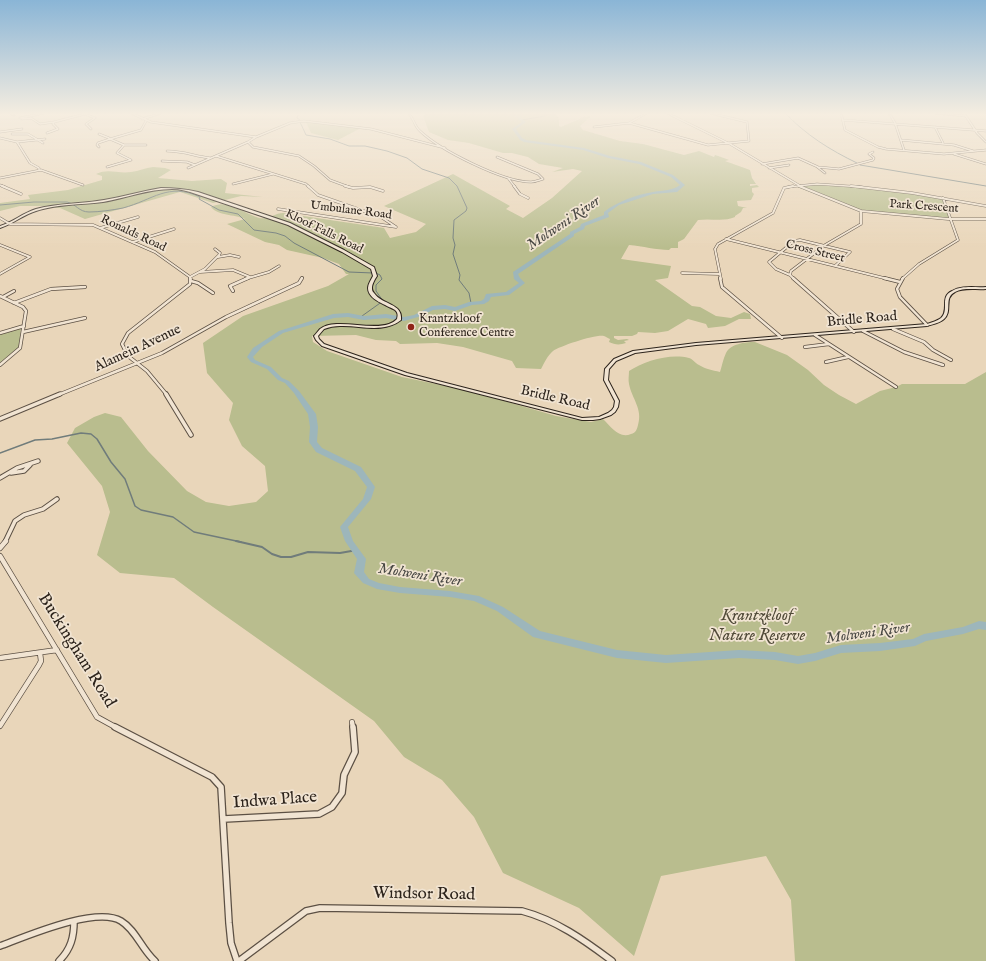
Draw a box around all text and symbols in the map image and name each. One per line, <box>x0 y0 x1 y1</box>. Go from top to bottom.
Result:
water label: Molweni River <box>524 193 604 255</box>
street label: Park Crescent <box>889 197 959 217</box>
street label: Umbulane Road <box>310 199 392 223</box>
street label: Kloof Falls Road <box>283 207 365 257</box>
street label: Ronalds Road <box>98 213 168 255</box>
street label: Cross Street <box>784 238 846 266</box>
street label: Bridle Road <box>826 309 898 331</box>
place label: Krantzkloof Conference Centre <box>419 313 514 341</box>
street label: Alamein Avenue <box>92 322 184 376</box>
marker: Krantzkloof Conference Centre <box>406 322 416 332</box>
street label: Bridle Road <box>519 383 591 415</box>
water label: Molweni River <box>377 561 463 591</box>
street label: Buckingham Road <box>33 590 119 712</box>
park label: Krantzkloof Nature Reserve <box>709 607 805 647</box>
water label: Molweni River <box>825 619 911 649</box>
street label: Indwa Place <box>232 788 318 814</box>
street label: Windsor Road <box>373 884 475 906</box>

